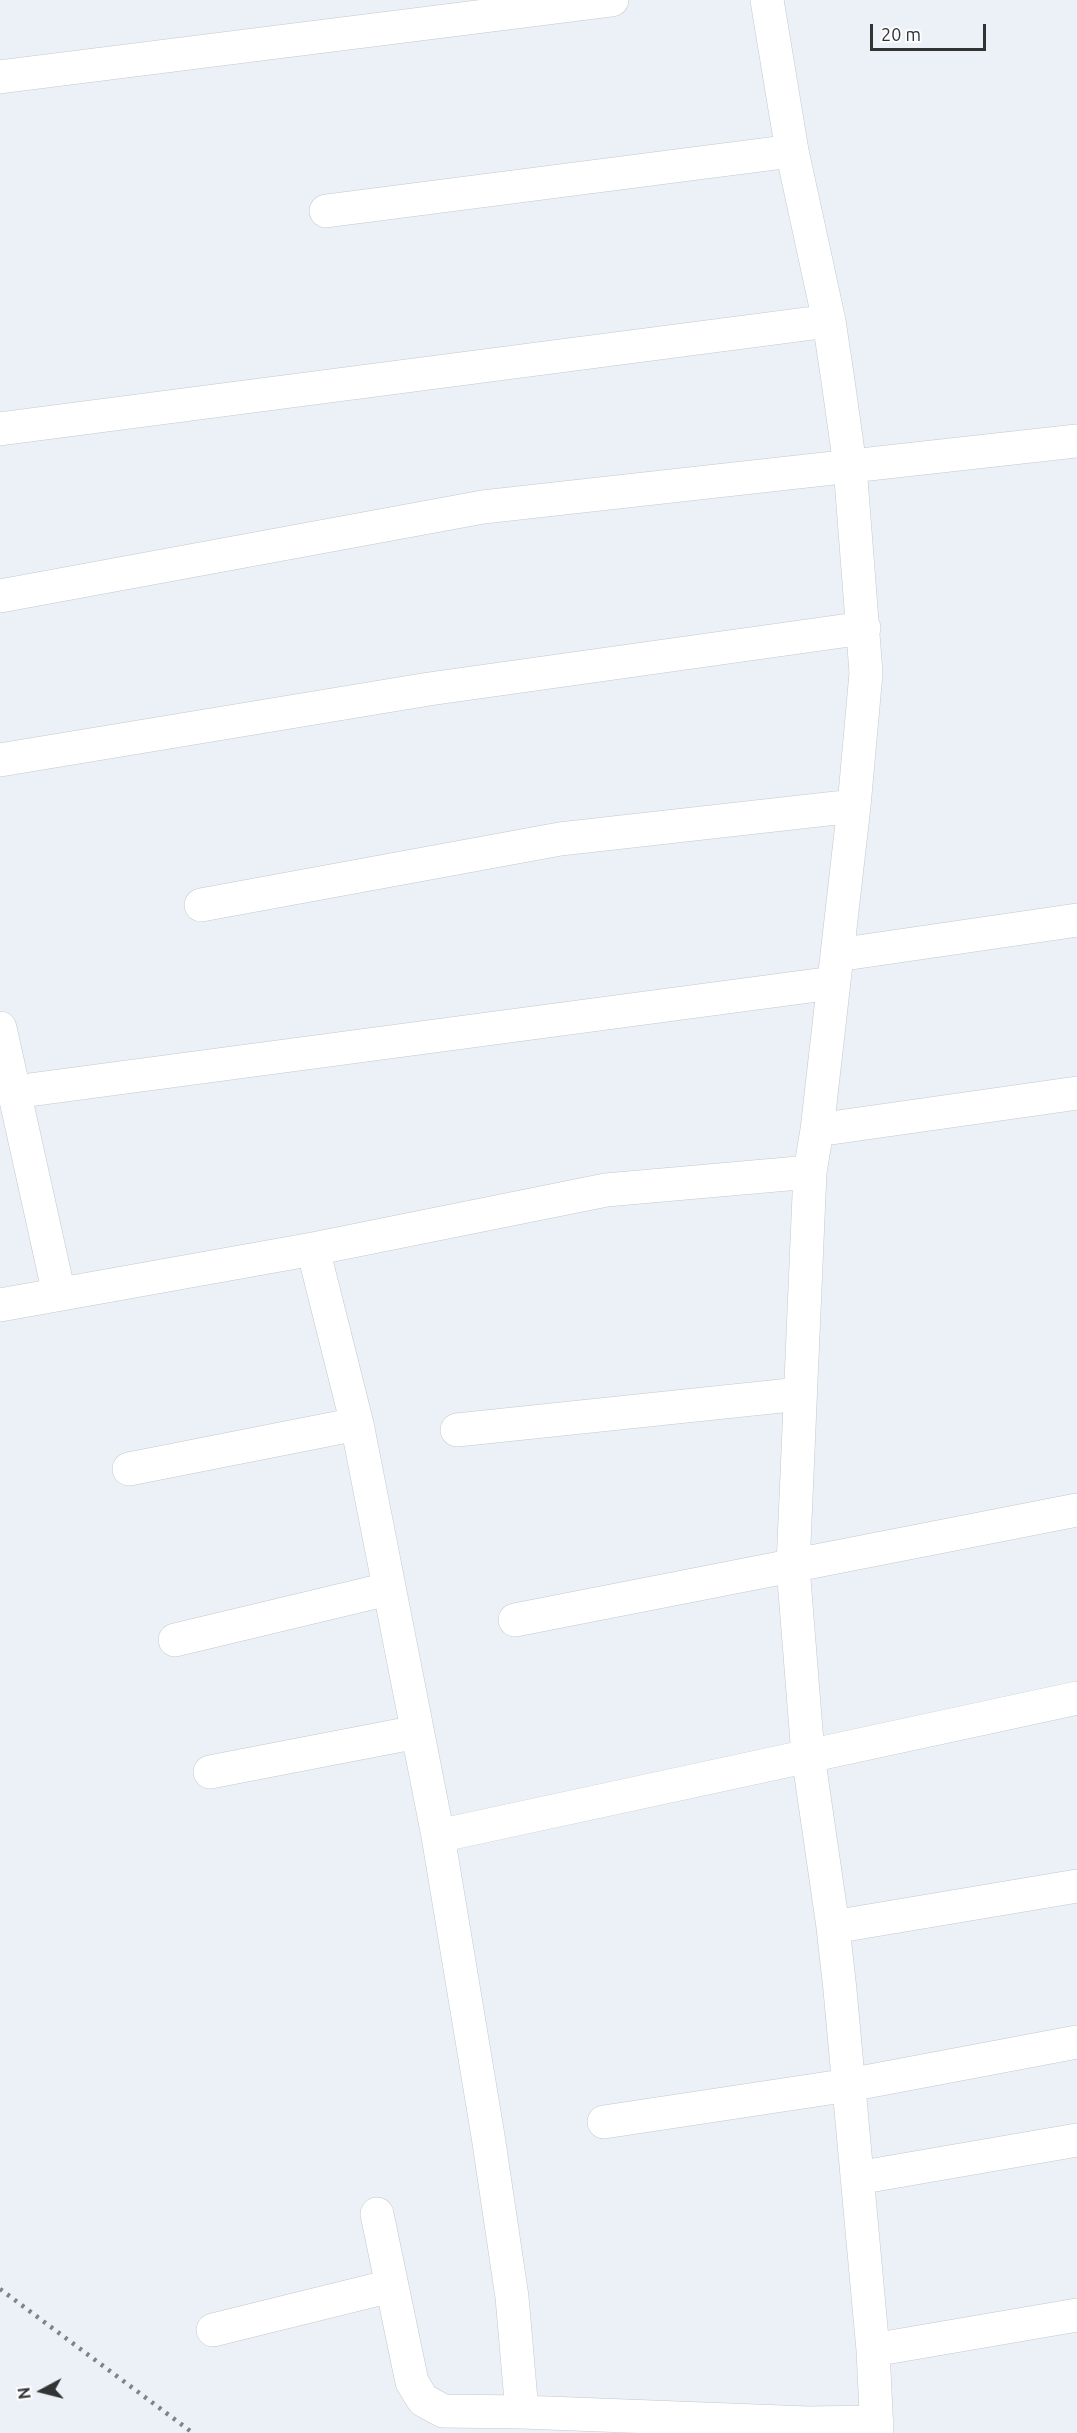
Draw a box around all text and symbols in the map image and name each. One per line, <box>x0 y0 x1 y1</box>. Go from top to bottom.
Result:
scale bar <box>873 12 988 50</box>
text: 20 m <box>881 24 921 44</box>
north arrow <box>12 2361 72 2421</box>
text: N <box>14 2386 34 2400</box>

